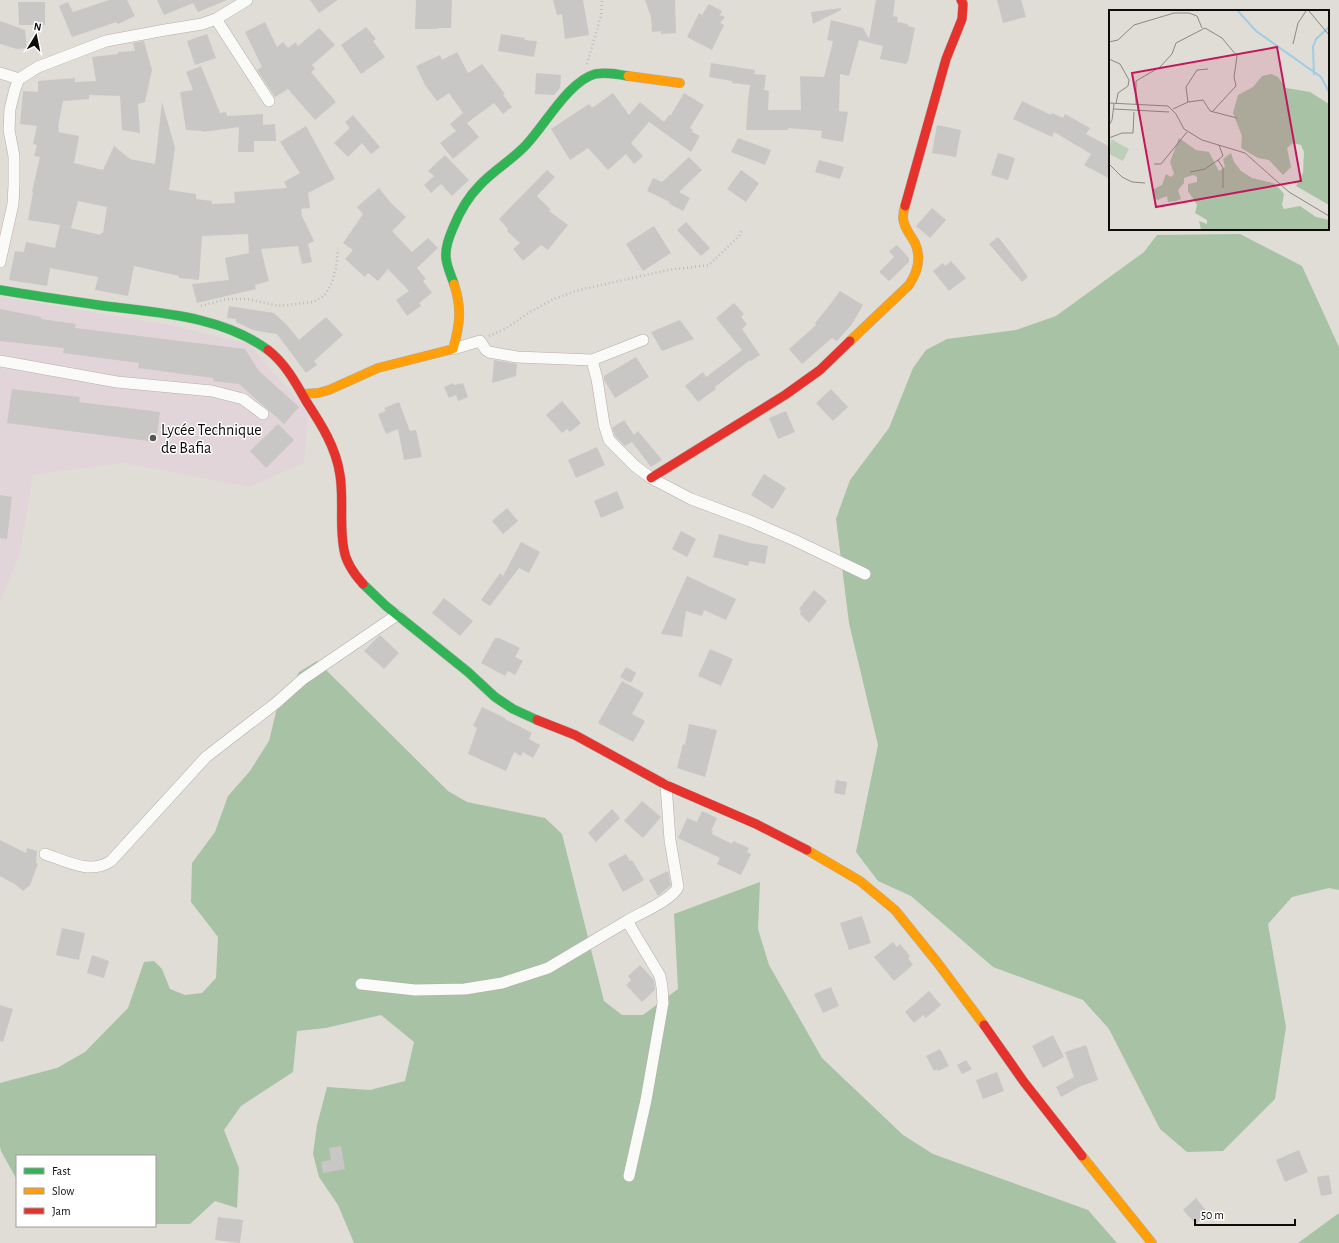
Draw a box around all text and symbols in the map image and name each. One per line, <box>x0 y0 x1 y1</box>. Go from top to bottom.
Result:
inset map <box>1109 10 1329 230</box>
north arrow <box>16 16 56 56</box>
text: N <box>33 21 42 33</box>
place label: Lycée Technique de Bafia <box>161 422 262 456</box>
marker: Lycée Technique de Bafia <box>148 433 158 443</box>
legend <box>16 1155 156 1227</box>
text: Fast <box>52 1165 71 1177</box>
text: Slow <box>52 1185 74 1197</box>
scale bar <box>1195 1201 1295 1227</box>
text: Jam <box>52 1205 71 1217</box>
text: 50 m <box>1201 1209 1224 1221</box>

